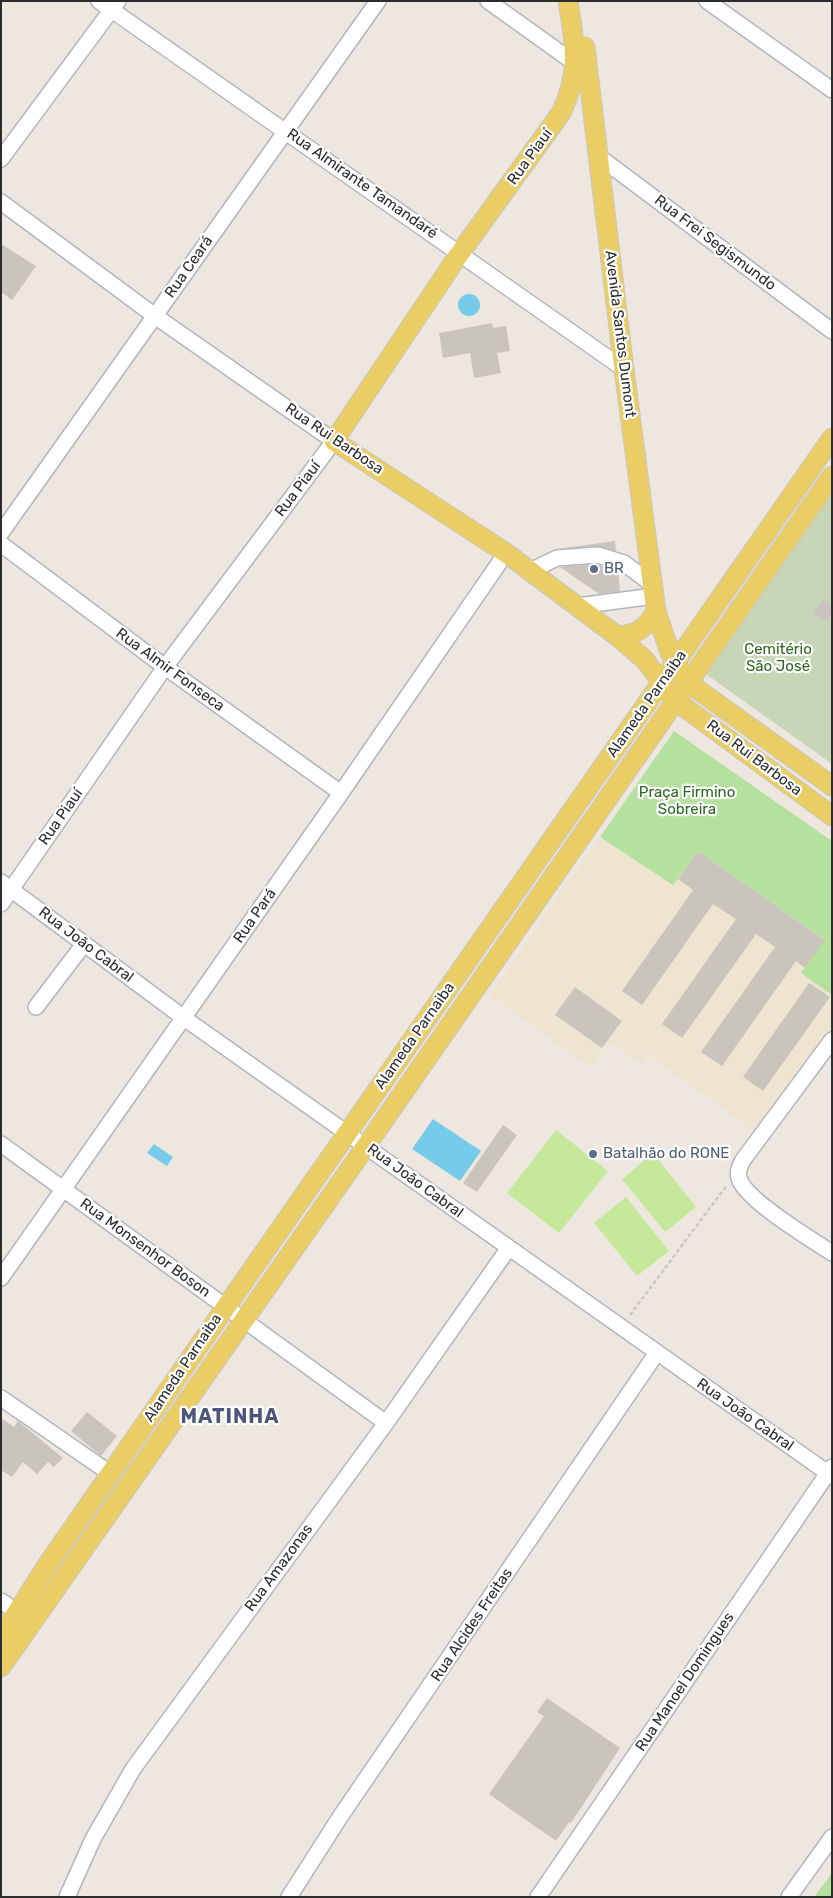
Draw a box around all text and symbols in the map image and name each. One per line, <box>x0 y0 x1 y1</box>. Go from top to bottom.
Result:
street label: Rua Almirante Tamandaré <box>283 125 441 243</box>
street label: Rua Piauí <box>504 125 556 189</box>
street label: Rua Frei Segismundo <box>651 191 779 295</box>
street label: Rua Ceará <box>161 233 217 301</box>
street label: Avenida Santos Dumont <box>601 249 639 419</box>
street label: Rua Rui Barbosa <box>282 400 386 478</box>
street label: Rua Piauí <box>271 458 325 520</box>
place label: BR <box>604 560 624 578</box>
marker: BR <box>588 563 600 575</box>
street label: Rua Almir Fonseca <box>112 625 228 715</box>
park label: Cemitério São José <box>744 641 812 676</box>
street label: Alameda Parnaiba <box>603 647 691 761</box>
street label: Rua Rui Barbosa <box>703 716 805 800</box>
park label: Praça Firmino Sobreira <box>639 784 735 819</box>
street label: Rua Piauí <box>35 785 87 849</box>
street label: Rua Pará <box>230 885 280 947</box>
street label: Rua João Cabral <box>35 903 137 987</box>
street label: Alameda Parnaiba <box>371 979 459 1093</box>
street label: Rua João Cabral <box>364 1140 466 1222</box>
place label: Batalhão do RONE <box>603 1145 729 1163</box>
marker: Batalhão do RONE <box>587 1148 599 1160</box>
street label: Rua Monsenhor Boson <box>76 1195 214 1301</box>
street label: Alameda Parnaiba <box>140 1311 226 1425</box>
street label: Rua João Cabral <box>693 1375 797 1455</box>
district label: MATINHA <box>180 1405 280 1429</box>
street label: Rua Amazonas <box>241 1521 317 1615</box>
street label: Rua Alcides Freitas <box>427 1565 517 1685</box>
street label: Rua Manoel Domingues <box>632 1609 738 1755</box>

